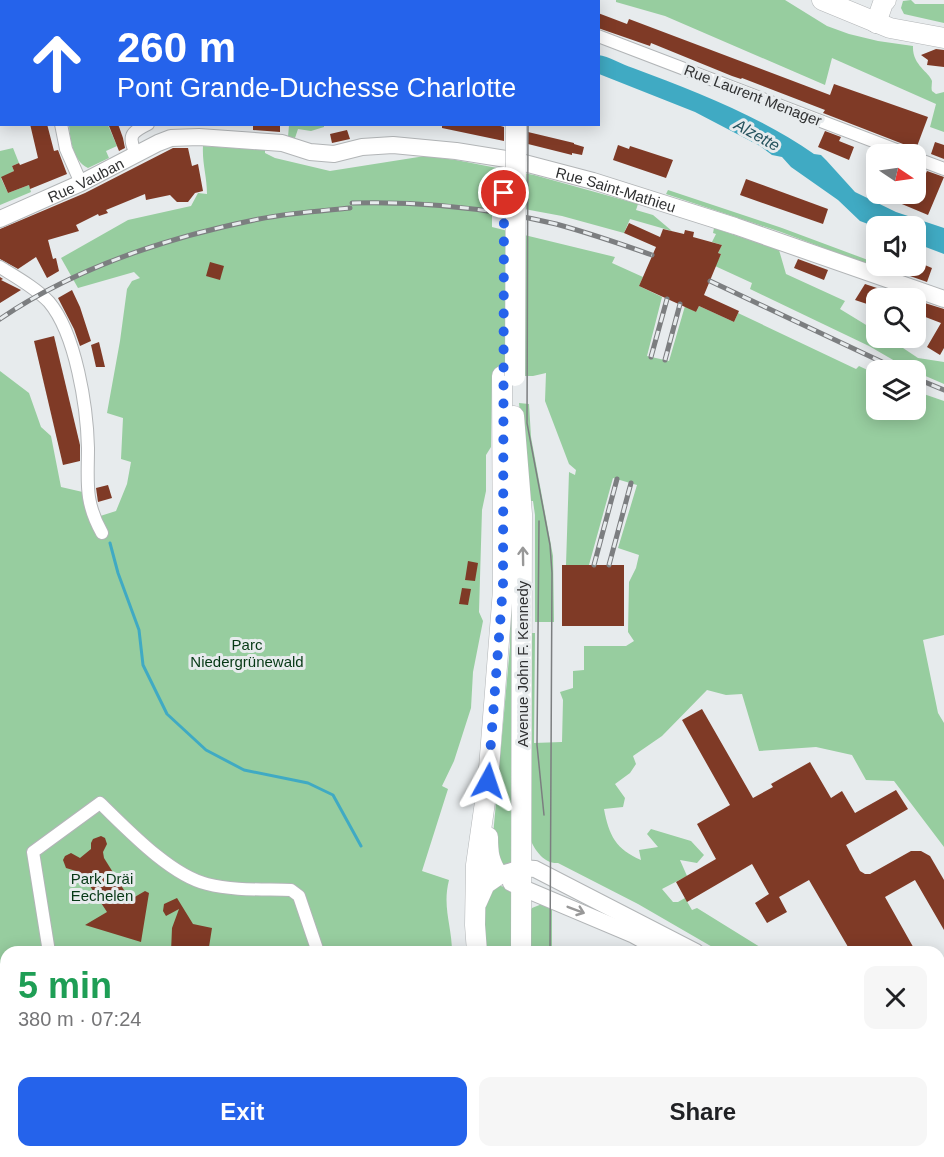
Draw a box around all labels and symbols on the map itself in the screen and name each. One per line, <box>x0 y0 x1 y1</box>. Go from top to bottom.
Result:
street label: Rue Laurent Menager <box>682 61 824 129</box>
water label: Alzette <box>731 115 783 154</box>
north arrow <box>866 144 926 204</box>
street label: Rue Vauban <box>45 154 126 205</box>
street label: Rue Saint-Mathieu <box>554 163 678 215</box>
pin <box>478 167 529 218</box>
one-way arrow <box>517 546 529 566</box>
street label: Avenue John F. Kennedy <box>514 580 531 747</box>
park label: Parc Niedergrünewald <box>190 636 304 670</box>
position arrow <box>456 749 520 813</box>
park label: Park Dräi Eechelen <box>71 870 133 904</box>
one-way arrow <box>567 905 585 916</box>

